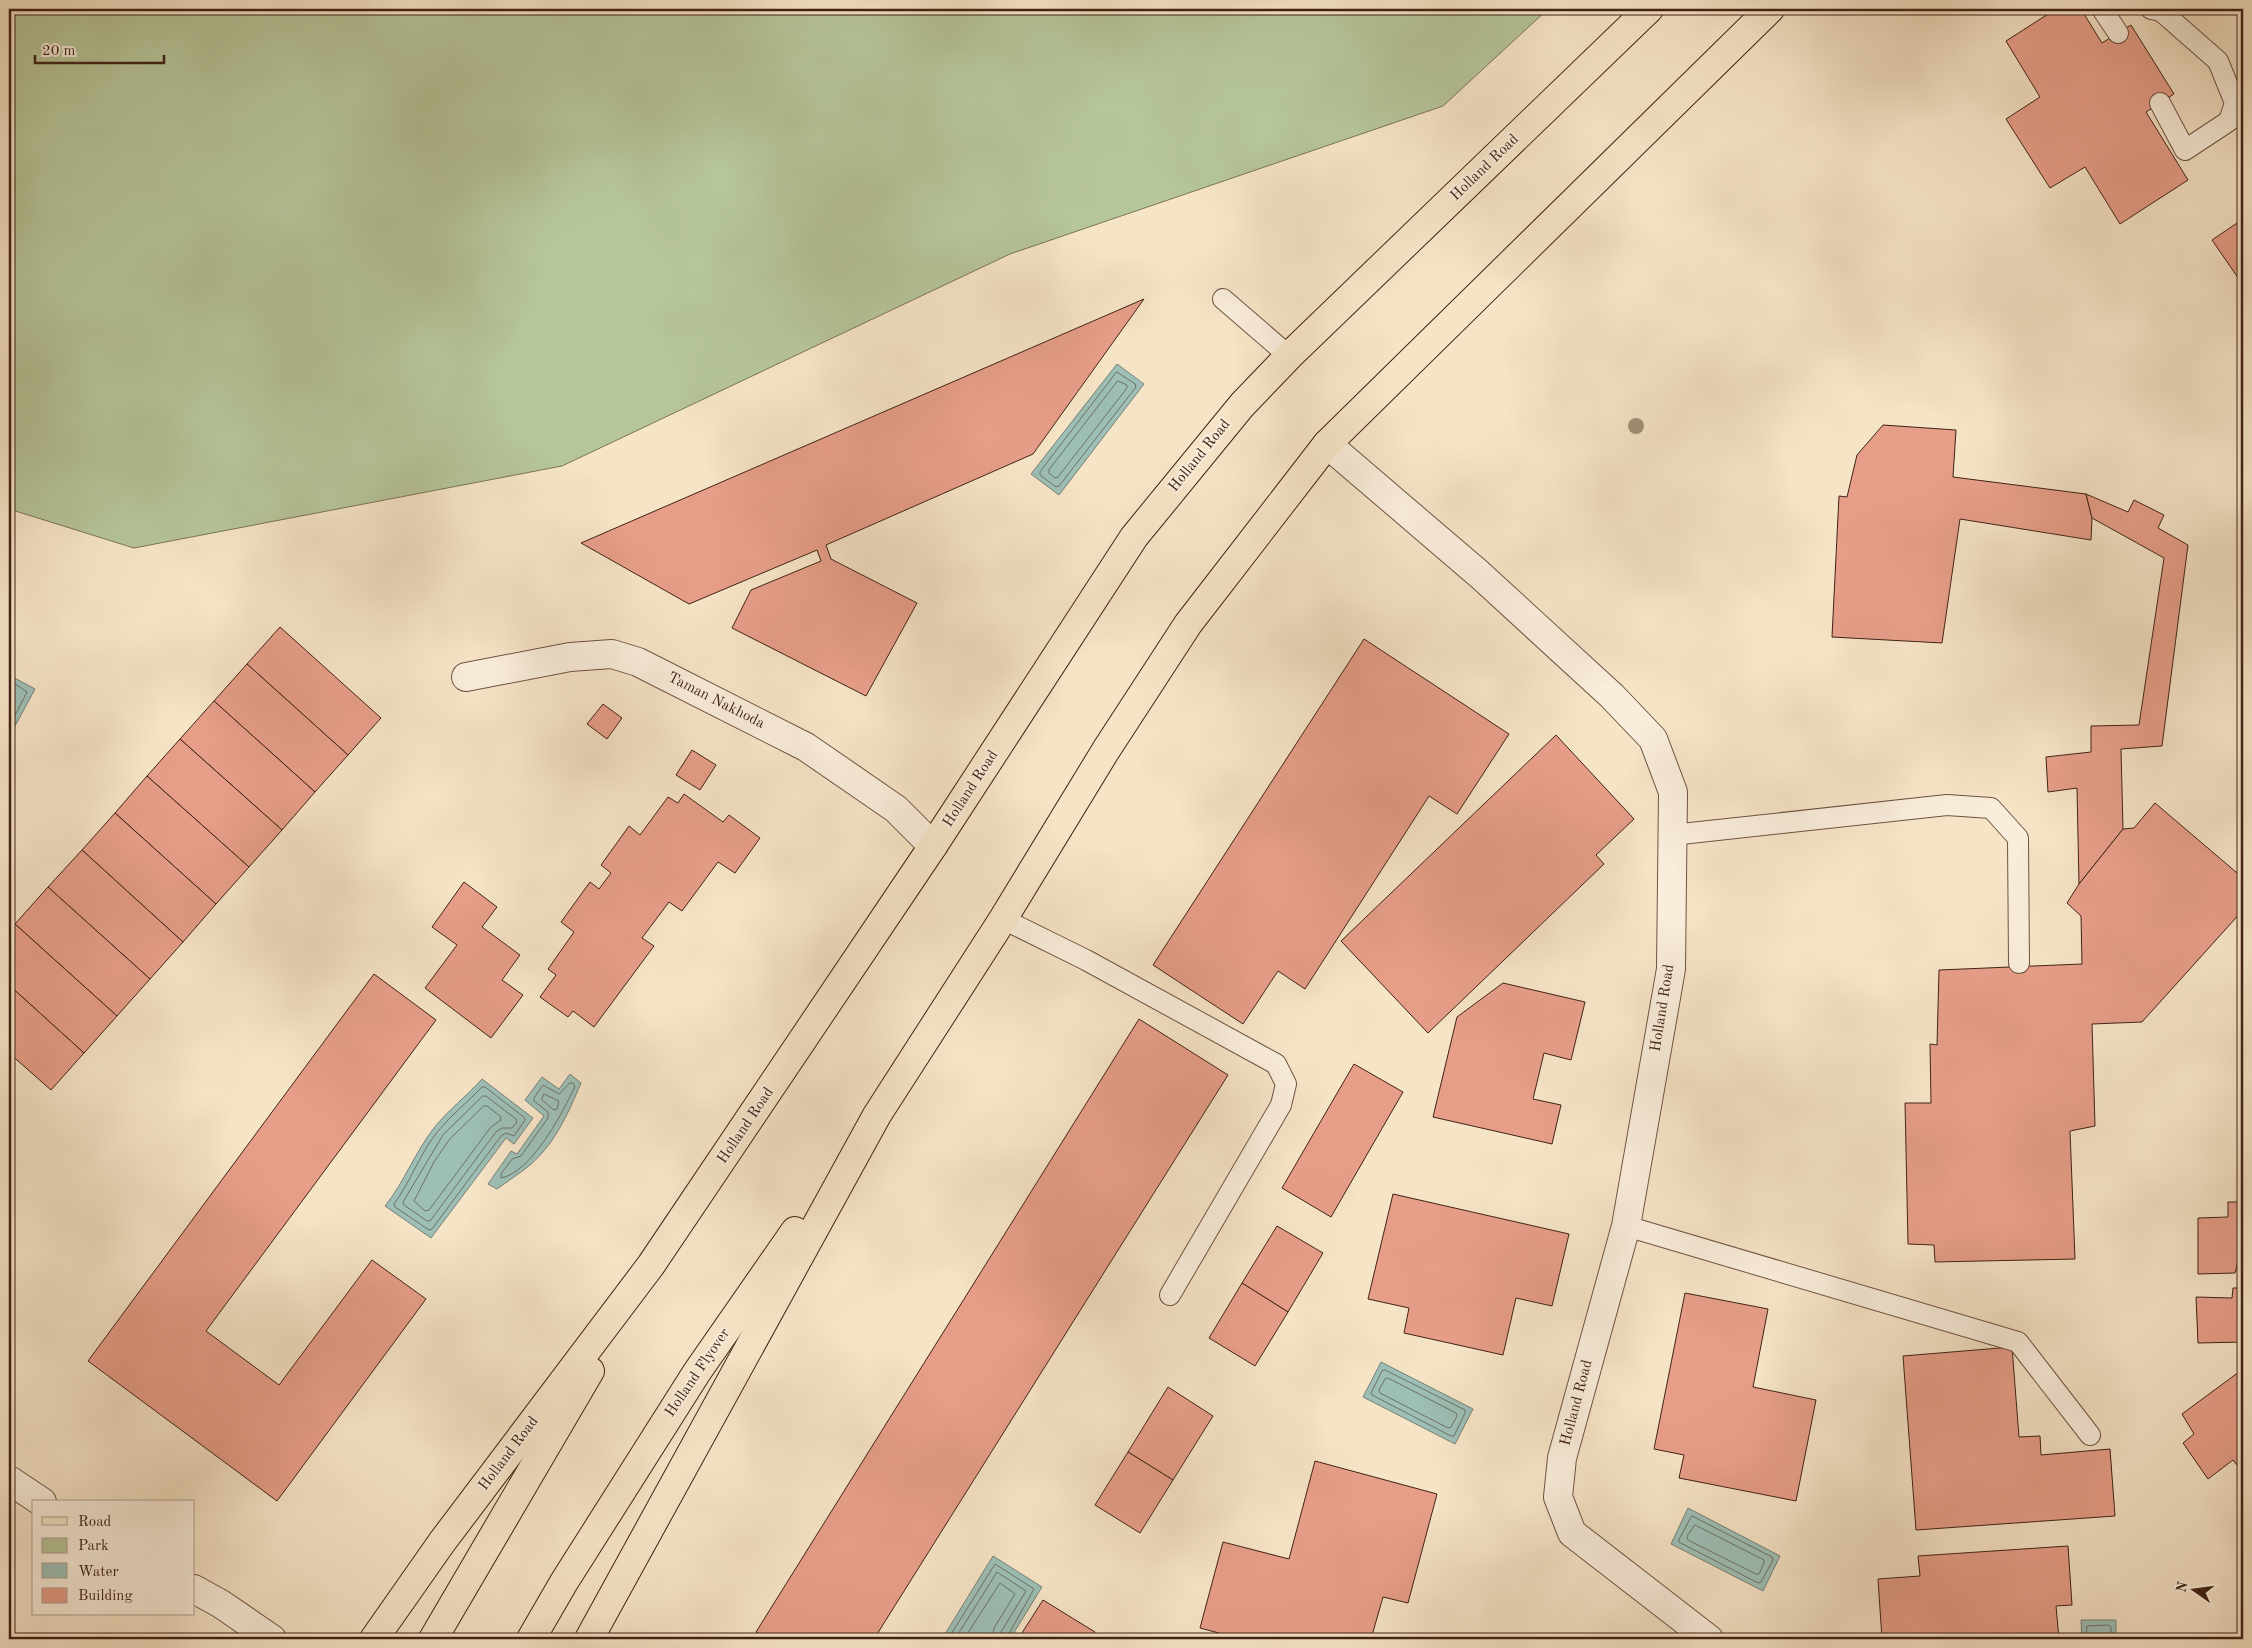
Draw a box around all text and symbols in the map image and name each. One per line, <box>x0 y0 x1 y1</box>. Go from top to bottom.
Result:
scale bar <box>35 32 164 64</box>
text: 20 m <box>42 44 76 59</box>
street label: Holland Road <box>1448 132 1522 204</box>
street label: Holland Road <box>1166 417 1234 495</box>
street label: Taman Nakhoda <box>665 670 767 732</box>
street label: Holland Road <box>941 748 1001 830</box>
street label: Holland Road <box>1649 963 1677 1053</box>
street label: Holland Road <box>715 1085 777 1167</box>
street label: Holland Flyover <box>663 1326 733 1420</box>
street label: Holland Road <box>1558 1358 1596 1448</box>
street label: Holland Road <box>476 1414 542 1494</box>
legend <box>32 1500 195 1616</box>
text: Road <box>78 1515 112 1530</box>
text: Park <box>78 1539 109 1554</box>
text: Water <box>78 1565 119 1580</box>
north arrow <box>2170 1566 2220 1616</box>
text: N <box>2174 1580 2191 1594</box>
text: Building <box>78 1589 133 1604</box>

